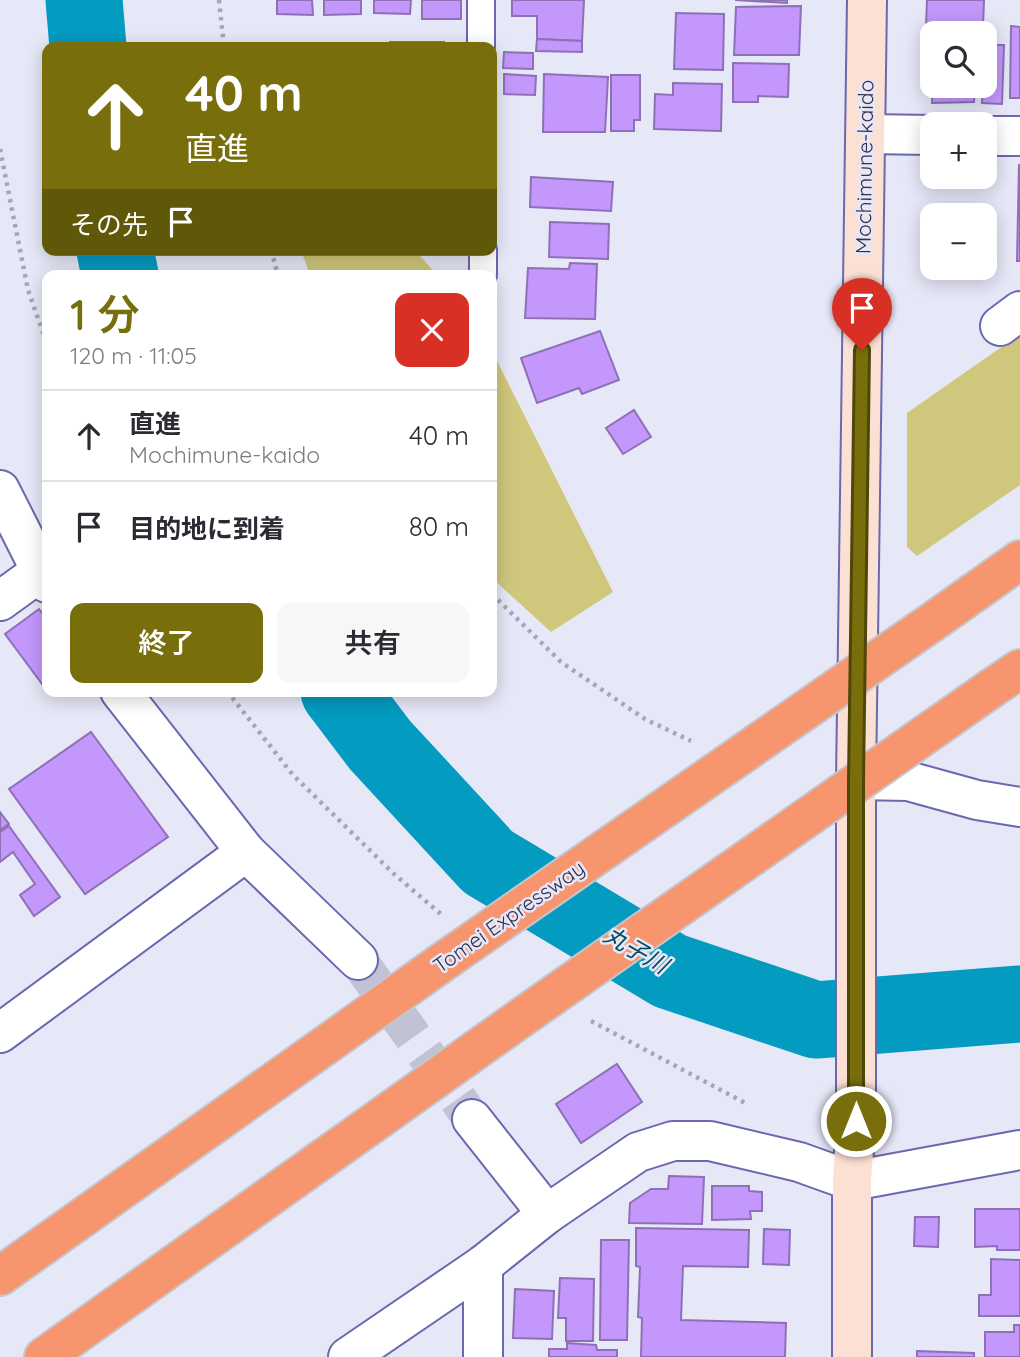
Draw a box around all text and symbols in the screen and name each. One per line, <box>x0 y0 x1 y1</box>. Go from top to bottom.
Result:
map controls <box>920 21 997 280</box>
button: search <box>920 21 997 98</box>
text: 40 m <box>185 62 303 123</box>
icon: ahead <box>70 70 161 161</box>
street label: Mochimune-kaido <box>849 80 879 254</box>
button: + <box>920 112 997 189</box>
text: 直進 <box>185 128 249 168</box>
icon: arrive <box>162 203 200 241</box>
button: − <box>920 203 997 280</box>
text: その先 <box>70 208 148 241</box>
pin <box>832 278 892 350</box>
text: 1 分 <box>70 288 140 341</box>
icon: arrive <box>843 289 881 327</box>
button: close <box>395 293 469 367</box>
text: 120 m · 11:05 <box>70 341 197 370</box>
text: 直進 <box>129 407 181 440</box>
icon: ahead <box>70 417 108 455</box>
text: 40 m <box>409 419 469 452</box>
text: Mochimune-kaido <box>129 440 320 469</box>
icon: arrive <box>70 508 108 546</box>
text: 80 m <box>409 510 469 543</box>
text: 目的地に到着 <box>129 512 285 545</box>
button: 終了 <box>70 603 263 683</box>
button: 共有 <box>277 603 469 683</box>
street label: Tomei Expressway <box>428 854 589 978</box>
water label: 丸子川 <box>599 920 676 981</box>
position arrow <box>819 1084 893 1158</box>

